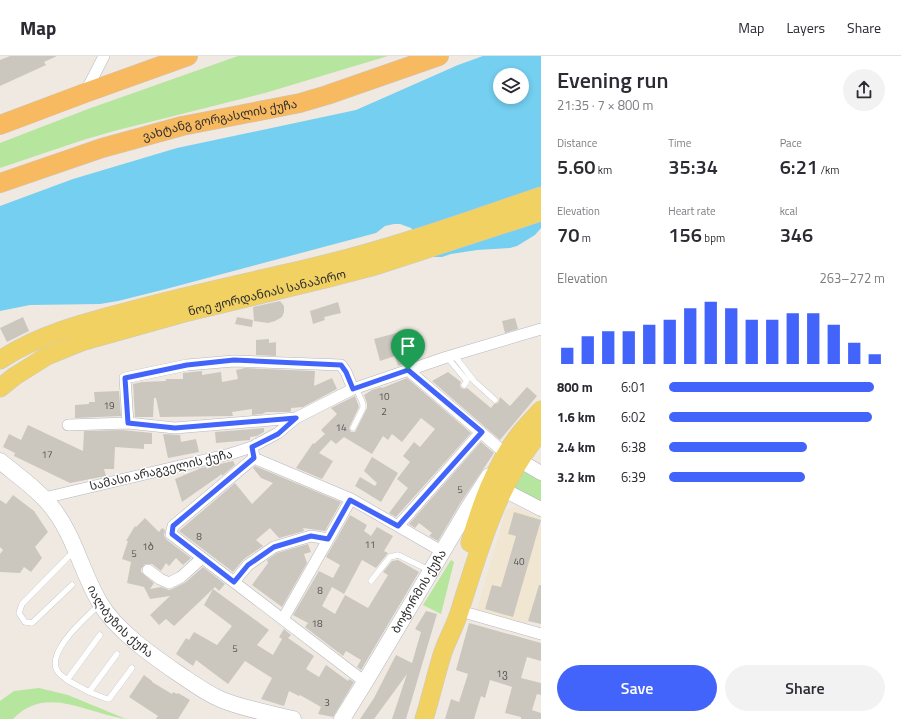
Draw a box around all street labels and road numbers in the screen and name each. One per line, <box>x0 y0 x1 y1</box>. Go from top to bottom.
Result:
street label: ვახტანგ გორგასლის ქუჩა <box>140 94 299 146</box>
street label: ნოე ჟორდანიას სანაპირო <box>186 264 348 321</box>
street label: სამასი არაგველის ქუჩა <box>88 444 234 495</box>
street label: ბოჭორმის ქუჩა <box>386 545 451 637</box>
street label: იალბუზის ქუჩა <box>83 581 158 662</box>

